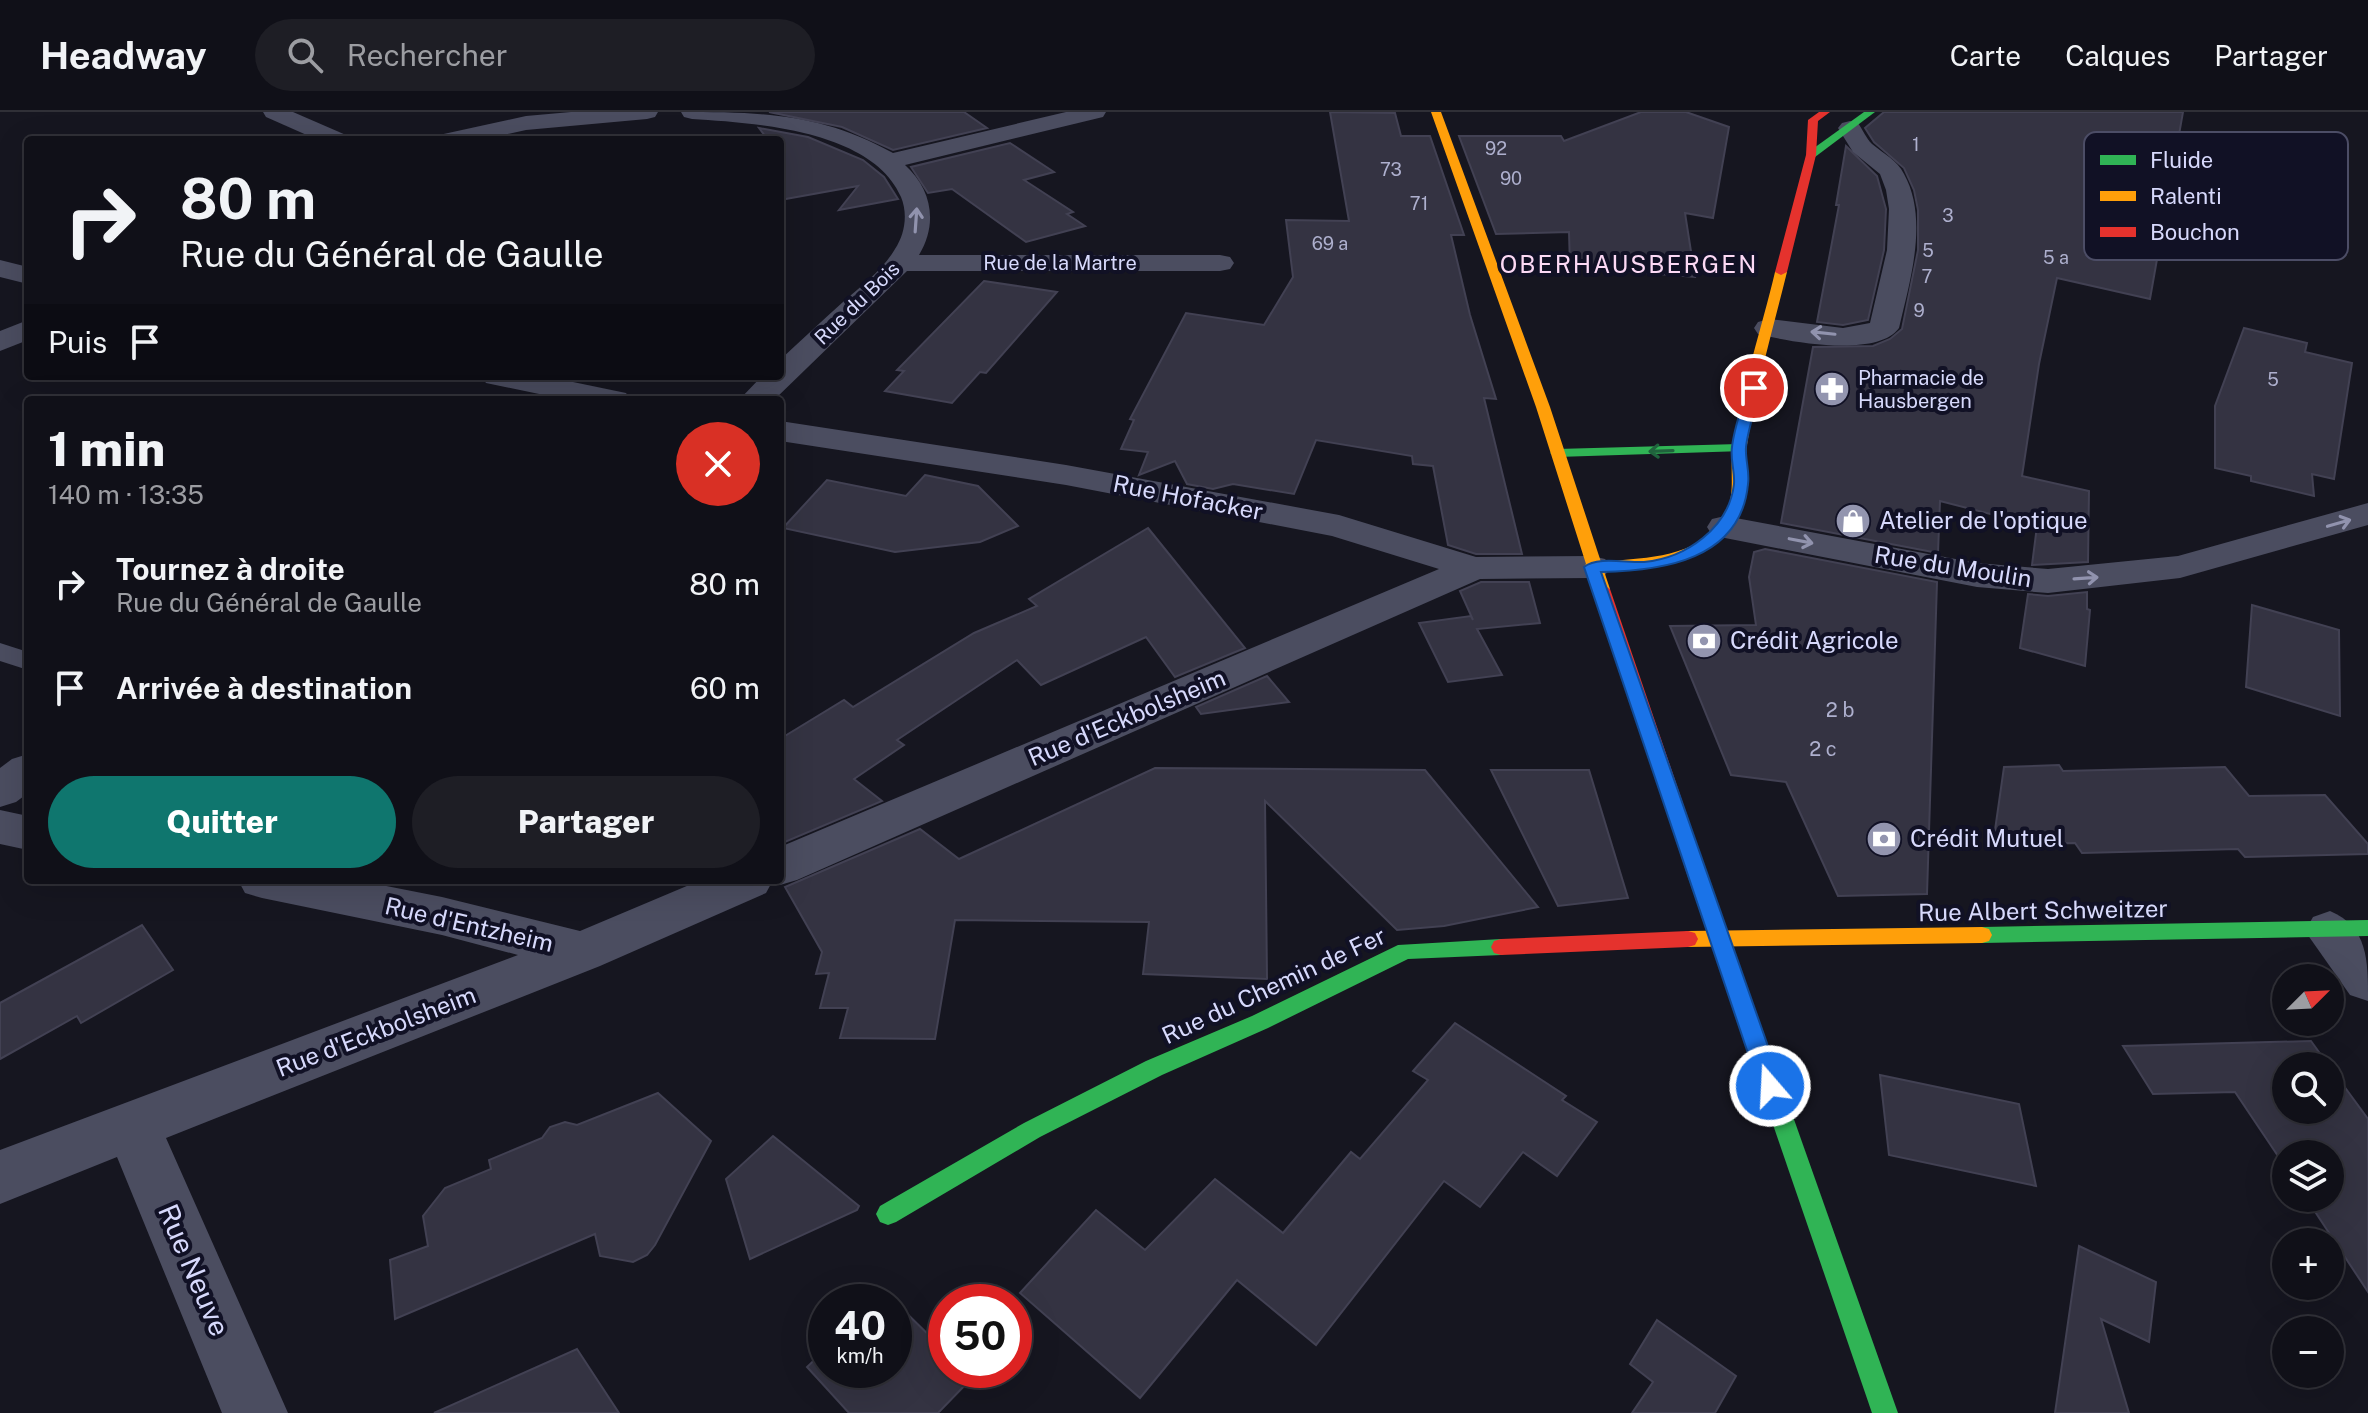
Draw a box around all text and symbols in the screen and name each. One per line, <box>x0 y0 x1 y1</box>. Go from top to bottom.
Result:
search box <box>255 19 815 91</box>
text: Headway <box>40 33 207 78</box>
icon: search <box>283 33 327 77</box>
text: Rechercher <box>347 37 507 73</box>
text: Carte <box>1950 39 2021 72</box>
text: Calques <box>2065 39 2170 72</box>
text: Partager <box>2214 39 2328 72</box>
legend <box>2084 132 2348 260</box>
house number: 1 <box>1912 134 1920 155</box>
house number: 92 <box>1485 138 1507 159</box>
text: Fluide <box>2150 147 2213 173</box>
house number: 73 <box>1380 159 1402 180</box>
text: 80 m <box>180 166 316 232</box>
icon: right <box>48 168 152 272</box>
house number: 90 <box>1500 168 1522 189</box>
text: Ralenti <box>2150 183 2222 209</box>
house number: 71 <box>1410 193 1428 214</box>
house number: 3 <box>1942 205 1954 226</box>
one-way arrow <box>909 208 924 234</box>
text: Bouchon <box>2150 219 2240 245</box>
text: Rue du Général de Gaulle <box>180 233 604 275</box>
house number: 69 a <box>1312 233 1348 254</box>
house number: 5 <box>1922 240 1934 261</box>
house number: 5 a <box>2043 247 2069 268</box>
district label: OBERHAUSBERGEN <box>1500 250 1758 278</box>
street label: Rue de la Martre <box>983 251 1137 275</box>
street label: Rue du Bois <box>809 256 905 350</box>
house number: 7 <box>1922 266 1932 287</box>
house number: 9 <box>1913 300 1925 321</box>
icon: arrive <box>123 320 167 364</box>
text: Puis <box>48 324 107 360</box>
one-way arrow <box>1810 325 1837 340</box>
pin <box>1720 354 1788 422</box>
icon: arrive <box>1732 366 1776 410</box>
place label: Pharmacie de Hausbergen <box>1858 366 1984 413</box>
house number: 5 <box>2267 369 2279 390</box>
pharmacy icon: Pharmacie de Hausbergen <box>1813 370 1851 408</box>
text: 1 min <box>48 420 165 477</box>
button: close <box>676 422 760 506</box>
one-way arrow <box>1648 444 1675 459</box>
street label: Rue Hofacker <box>1111 469 1266 525</box>
text: 140 m · 13:35 <box>48 479 204 510</box>
shop icon: Atelier de l'optique <box>1834 502 1872 540</box>
place label: Atelier de l'optique <box>1879 506 2088 534</box>
one-way arrow <box>2325 514 2351 529</box>
one-way arrow <box>1788 534 1814 549</box>
street label: Rue du Moulin <box>1873 540 2034 592</box>
text: Tournez à droite <box>116 551 345 587</box>
icon: right <box>48 562 92 606</box>
text: 80 m <box>689 566 760 602</box>
one-way arrow <box>2072 570 2099 585</box>
text: Rue du Général de Gaulle <box>116 587 422 618</box>
bank icon: Crédit Agricole <box>1685 622 1723 660</box>
place label: Crédit Agricole <box>1730 626 1899 654</box>
street label: Rue d'Eckbolsheim <box>1024 663 1229 771</box>
icon: arrive <box>48 666 92 710</box>
text: Arrivée à destination <box>116 670 412 706</box>
text: 60 m <box>690 670 760 706</box>
house number: 2 b <box>1826 698 1854 722</box>
house number: 2 c <box>1809 737 1837 761</box>
button: Quitter <box>48 776 396 868</box>
button: Partager <box>412 776 760 868</box>
bank icon: Crédit Mutuel <box>1865 820 1903 858</box>
place label: Crédit Mutuel <box>1910 824 2064 852</box>
street label: Rue d'Entzheim <box>382 891 556 957</box>
street label: Rue Albert Schweitzer <box>1918 894 2168 926</box>
street label: Rue du Chemin de Fer <box>1157 921 1390 1049</box>
north arrow <box>2272 964 2344 1036</box>
map controls <box>2272 964 2344 1388</box>
street label: Rue d'Eckbolsheim <box>272 980 479 1082</box>
position arrow <box>1728 1044 1812 1128</box>
button: search <box>2272 1052 2344 1124</box>
button: layers <box>2272 1140 2344 1212</box>
street label: Rue Neuve <box>152 1199 237 1341</box>
button: + <box>2272 1228 2344 1300</box>
speed limit sign: 50 <box>928 1284 1032 1388</box>
text: 40 <box>834 1302 886 1349</box>
button: − <box>2272 1316 2344 1388</box>
text: km/h <box>836 1344 884 1368</box>

